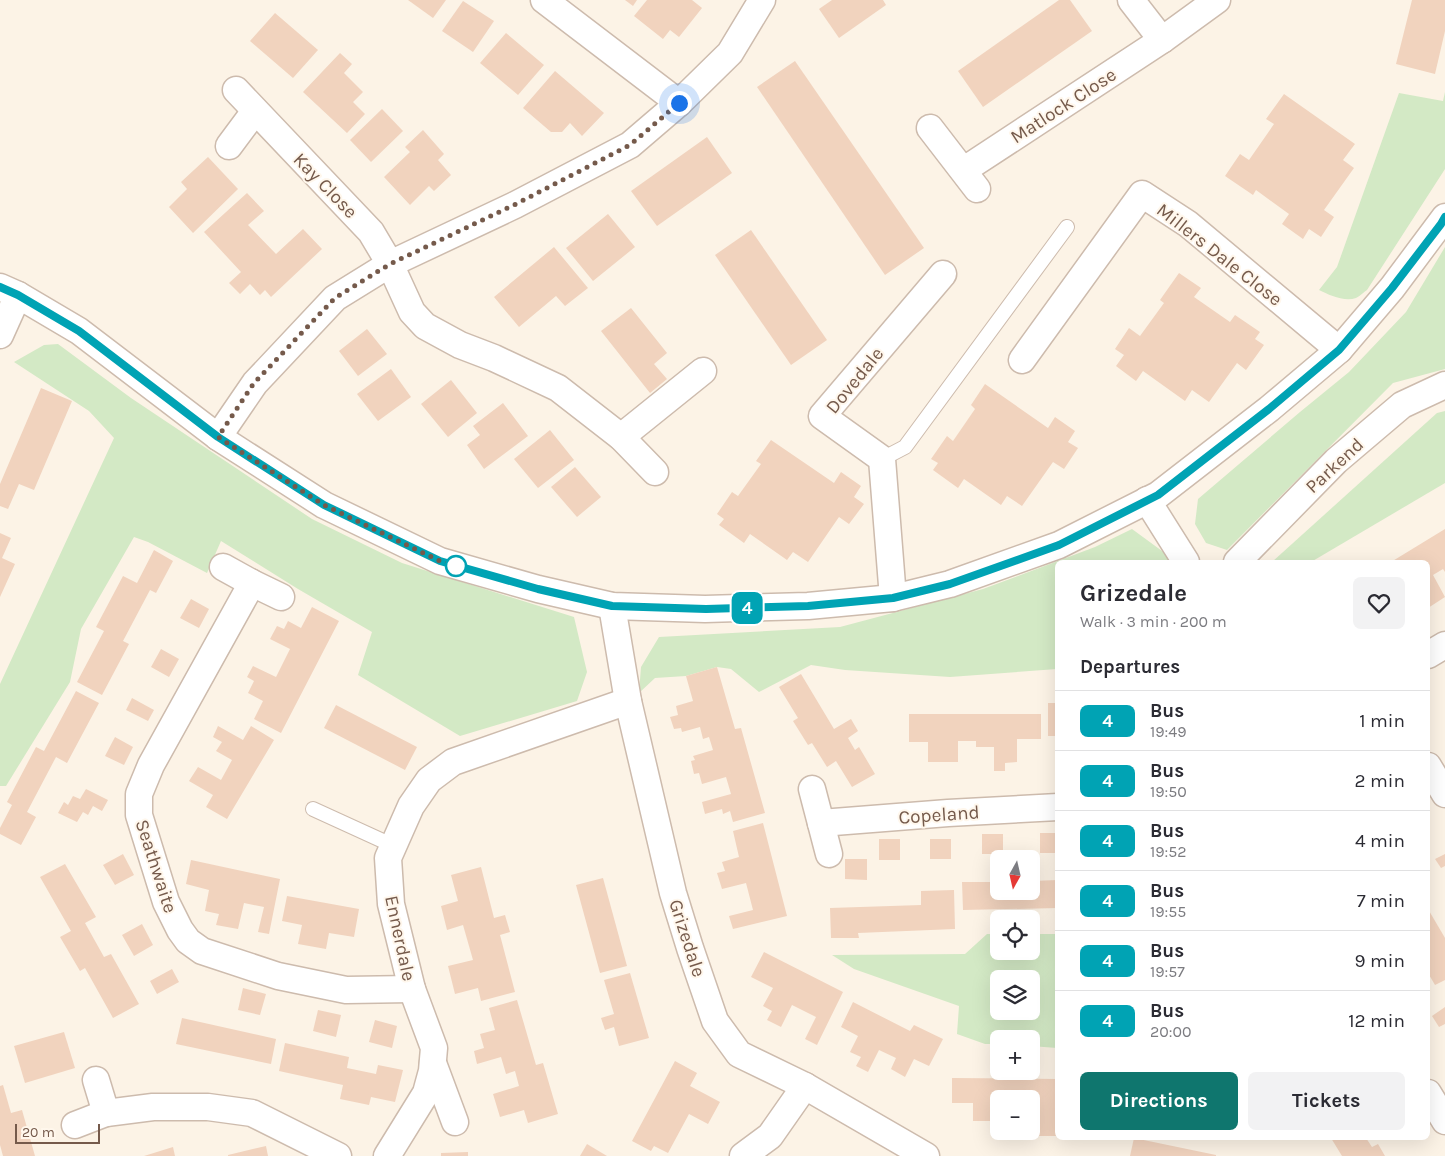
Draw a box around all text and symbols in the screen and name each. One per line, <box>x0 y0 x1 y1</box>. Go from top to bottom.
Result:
street label: Matlock Close <box>1007 64 1120 148</box>
your location <box>667 91 692 116</box>
street label: Kay Close <box>289 148 362 223</box>
street label: Millers Dale Close <box>1152 199 1287 311</box>
street label: Dovedale <box>821 343 888 418</box>
street label: Parkend <box>1301 433 1368 498</box>
unlabelled marker <box>445 555 467 577</box>
button: heart <box>1353 577 1405 629</box>
text: Grizedale <box>1080 579 1187 607</box>
line badge: 4 <box>731 592 763 624</box>
text: 4 <box>742 597 752 619</box>
text: Walk · 3 min · 200 m <box>1080 612 1227 631</box>
text: Departures <box>1080 656 1180 678</box>
text: Bus <box>1150 700 1184 722</box>
text: 4 <box>1102 710 1113 732</box>
text: 1 min <box>1359 710 1405 732</box>
text: 19:49 <box>1150 722 1186 741</box>
text: Bus <box>1150 760 1184 782</box>
text: 4 <box>1102 770 1113 792</box>
text: 2 min <box>1355 770 1405 792</box>
text: 19:50 <box>1150 782 1187 801</box>
street label: Copeland <box>898 801 980 829</box>
street label: Seathwaite <box>131 817 182 916</box>
text: Bus <box>1150 820 1184 842</box>
text: 4 <box>1102 830 1113 852</box>
text: 4 min <box>1355 830 1405 852</box>
text: 19:52 <box>1150 842 1187 861</box>
north arrow <box>990 850 1040 900</box>
map controls <box>990 850 1040 1140</box>
text: Bus <box>1150 880 1184 902</box>
text: 4 <box>1102 890 1113 912</box>
text: 7 min <box>1357 890 1405 912</box>
street label: Ennerdale <box>380 893 420 983</box>
street label: Grizedale <box>664 897 710 980</box>
text: 19:55 <box>1150 902 1186 921</box>
button: locate <box>990 910 1040 960</box>
text: Bus <box>1150 940 1184 962</box>
text: 4 <box>1102 950 1113 972</box>
text: 9 min <box>1355 950 1405 972</box>
text: 19:57 <box>1150 962 1185 981</box>
button: layers <box>990 970 1040 1020</box>
text: Bus <box>1150 1000 1184 1022</box>
text: 4 <box>1102 1010 1113 1032</box>
text: 12 min <box>1348 1010 1405 1032</box>
text: 20:00 <box>1150 1022 1191 1041</box>
button: + <box>990 1030 1040 1080</box>
button: Directions <box>1080 1072 1238 1130</box>
button: Tickets <box>1248 1072 1405 1130</box>
button: − <box>990 1090 1040 1140</box>
scale bar <box>15 1121 100 1144</box>
text: 20 m <box>22 1124 55 1141</box>

